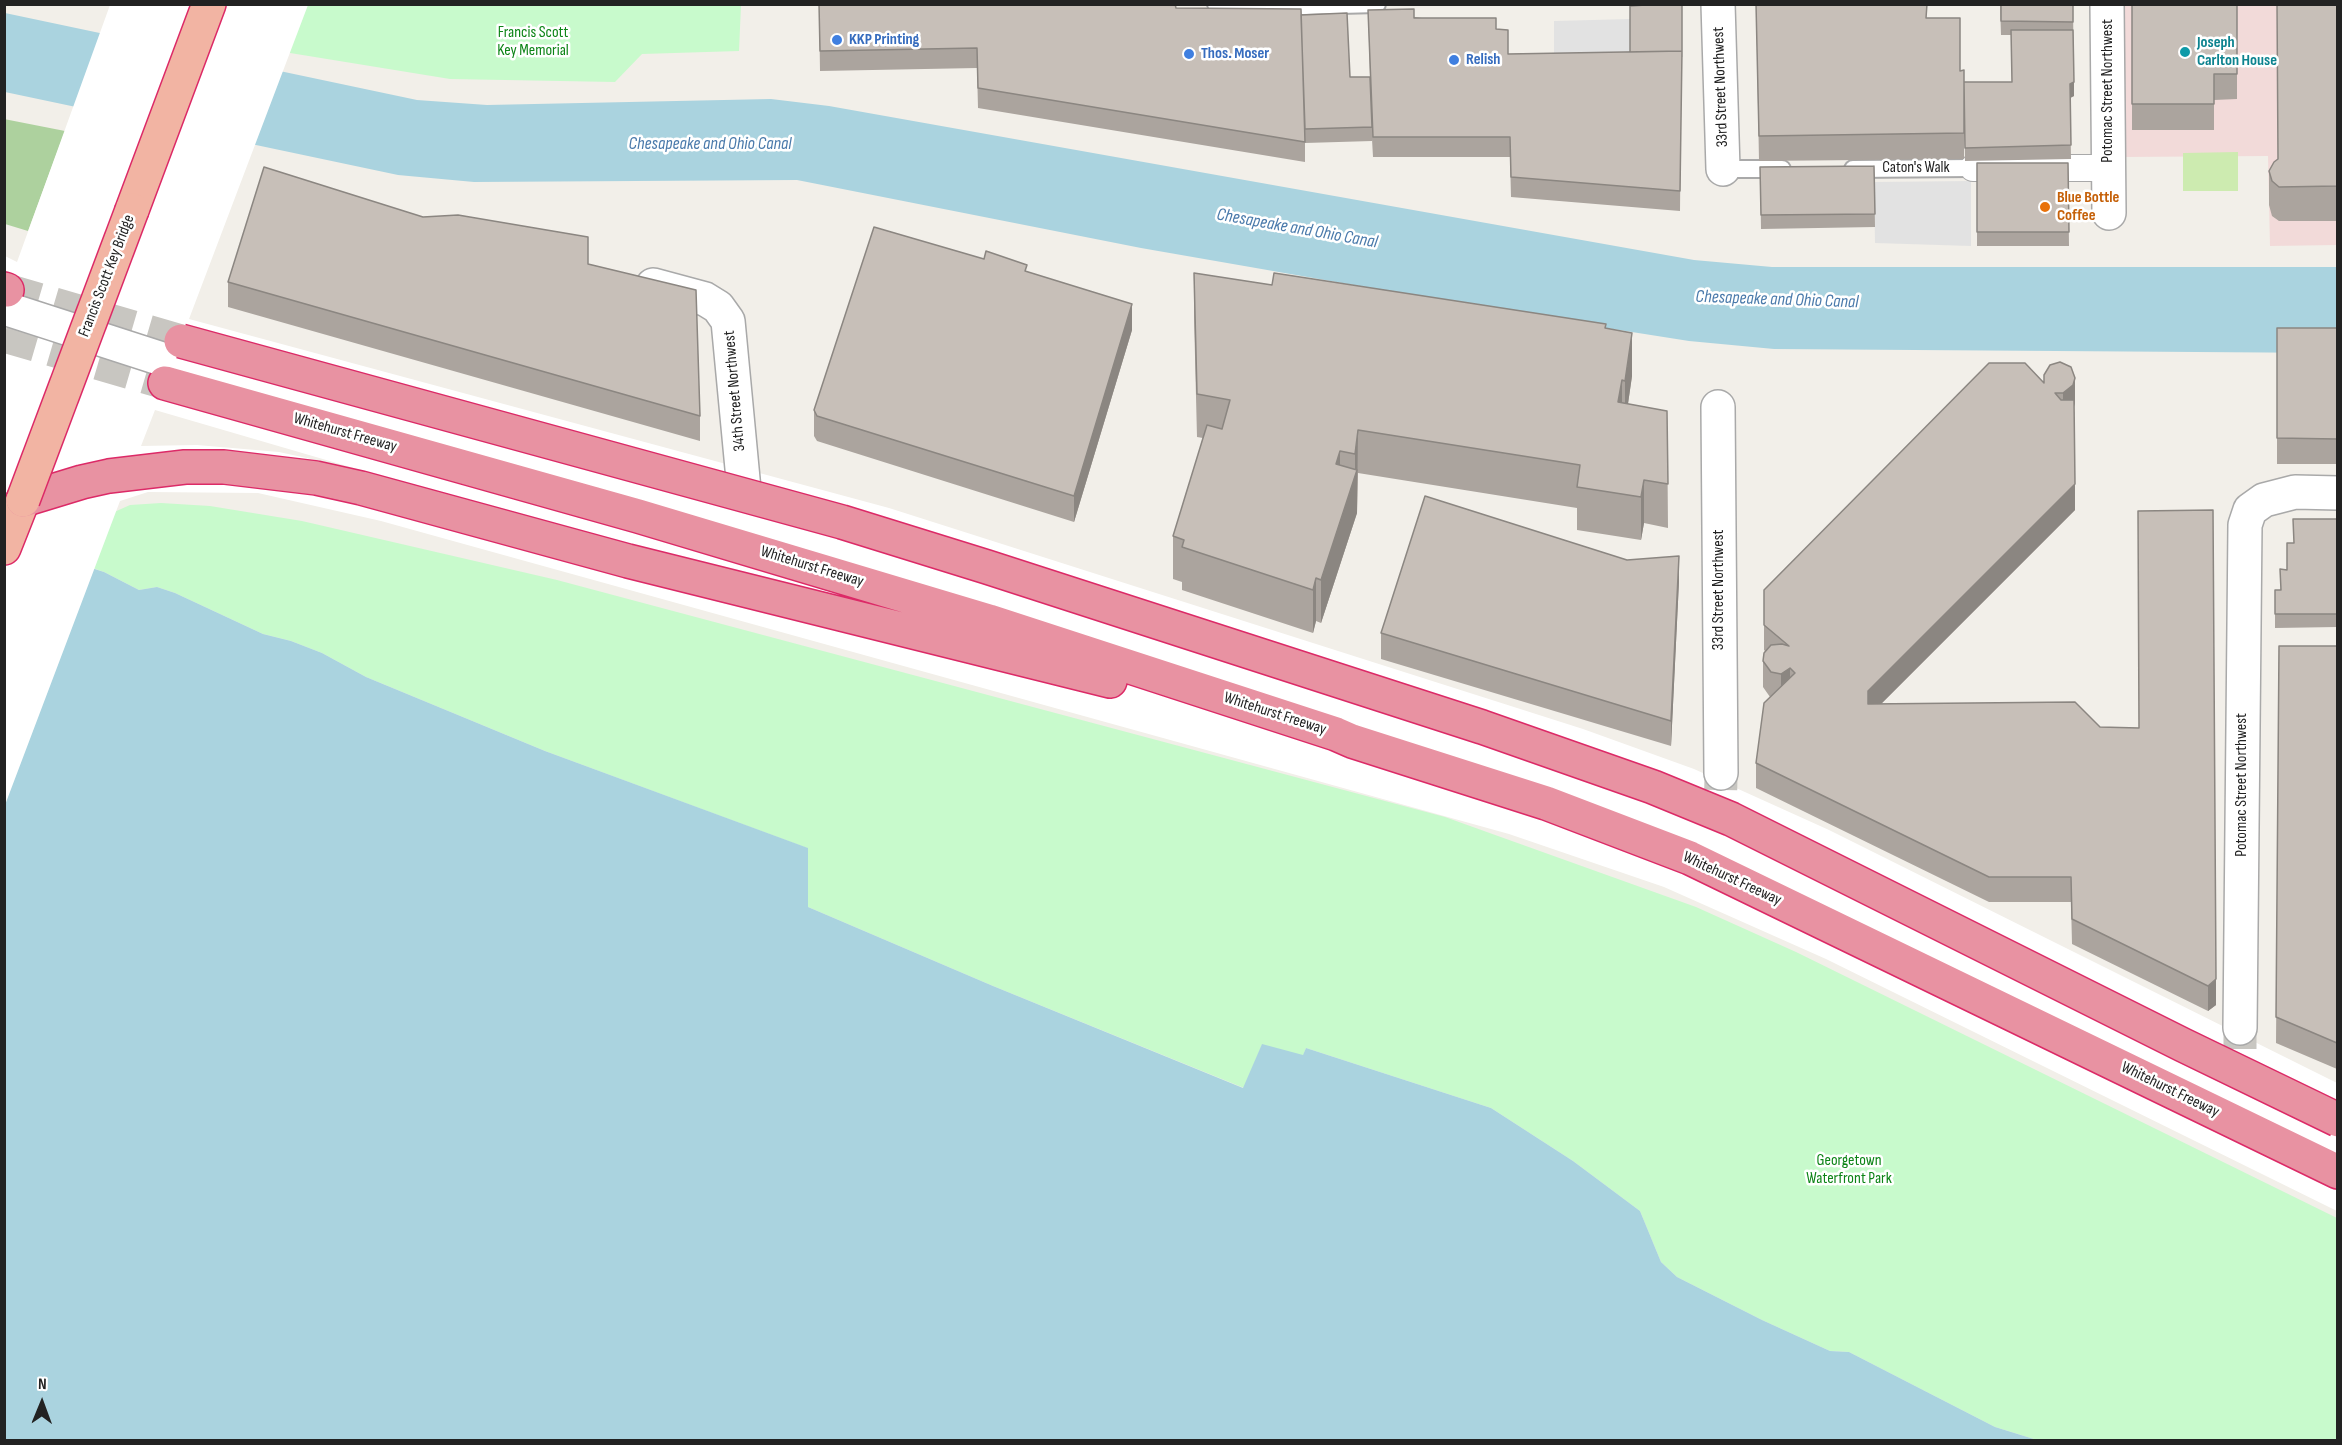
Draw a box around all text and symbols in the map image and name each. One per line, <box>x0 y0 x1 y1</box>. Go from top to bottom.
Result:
street label: Potomac Street Northwest <box>2098 19 2118 163</box>
park label: Francis Scott Key Memorial <box>497 23 569 61</box>
street label: 33rd Street Northwest <box>1709 26 1733 148</box>
place label: KKP Printing <box>849 30 919 50</box>
marker: KKP Printing <box>830 33 844 47</box>
place label: Joseph Carlton House <box>2197 33 2277 71</box>
place label: Thos. Moser <box>1201 44 1269 64</box>
marker: Joseph Carlton House <box>2178 45 2192 59</box>
marker: Thos. Moser <box>1182 47 1196 61</box>
place label: Relish <box>1466 50 1500 70</box>
marker: Relish <box>1447 53 1461 67</box>
water label: Chesapeake and Ohio Canal <box>628 133 792 155</box>
street label: Caton's Walk <box>1882 158 1950 178</box>
place label: Blue Bottle Coffee <box>2057 188 2119 226</box>
marker: Blue Bottle Coffee <box>2038 200 2052 214</box>
water label: Chesapeake and Ohio Canal <box>1215 204 1379 254</box>
street label: Francis Scott Key Bridge <box>75 212 139 340</box>
water label: Chesapeake and Ohio Canal <box>1695 286 1859 314</box>
street label: 34th Street Northwest <box>720 330 750 452</box>
street label: Whitehurst Freeway <box>291 409 399 457</box>
street label: 33rd Street Northwest <box>1709 530 1729 650</box>
street label: Whitehurst Freeway <box>758 542 866 592</box>
street label: Whitehurst Freeway <box>1221 688 1329 740</box>
street label: Potomac Street Northwest <box>2232 713 2252 857</box>
street label: Whitehurst Freeway <box>1680 848 1784 910</box>
street label: Whitehurst Freeway <box>2118 1058 2222 1122</box>
park label: Georgetown Waterfront Park <box>1806 1151 1892 1189</box>
north arrow <box>12 1373 72 1433</box>
text: N <box>38 1375 47 1394</box>

